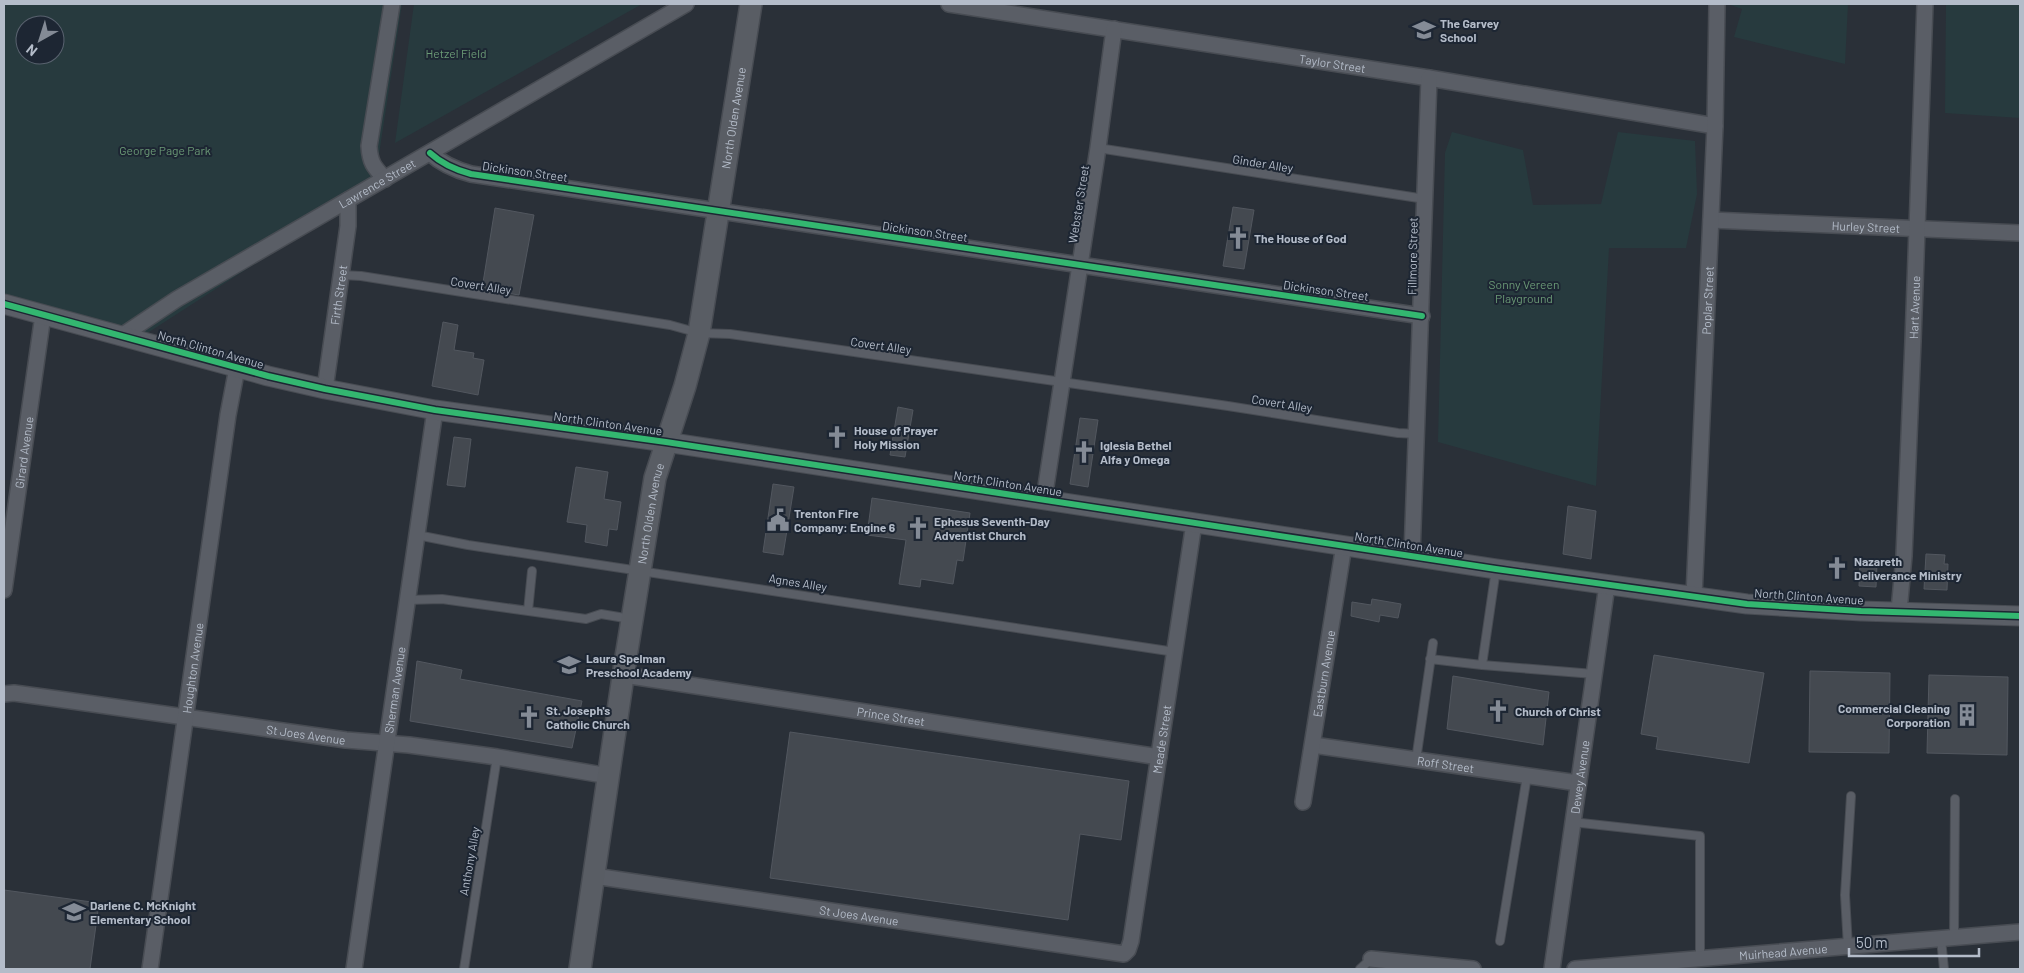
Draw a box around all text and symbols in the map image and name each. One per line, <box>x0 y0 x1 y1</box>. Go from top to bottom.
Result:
north arrow <box>15 15 65 65</box>
place label: The Garvey School <box>1440 16 1499 44</box>
school or university icon: The Garvey School <box>1411 17 1437 43</box>
text: N <box>23 41 40 60</box>
park label: Hetzel Field <box>425 46 487 60</box>
street label: Taylor Street <box>1298 51 1367 75</box>
street label: North Olden Avenue <box>718 66 748 170</box>
park label: George Page Park <box>119 143 211 157</box>
street label: Ginder Alley <box>1232 151 1295 175</box>
street label: Lawrence Street <box>336 155 418 211</box>
street label: Dickinson Street <box>481 158 569 184</box>
street label: Webster Street <box>1065 164 1091 244</box>
street label: Fillmore Street <box>1404 217 1420 295</box>
street label: Dickinson Street <box>881 218 969 244</box>
street label: Hurley Street <box>1831 218 1900 235</box>
church icon: The House of God <box>1225 225 1251 251</box>
place label: The House of God <box>1254 231 1347 245</box>
street label: Firth Street <box>327 264 349 326</box>
street label: Poplar Street <box>1699 266 1716 335</box>
street label: Covert Alley <box>450 273 513 297</box>
street label: Hart Avenue <box>1906 275 1922 339</box>
street label: Dickinson Street <box>1282 277 1370 303</box>
park label: Sonny Vereen Playground <box>1489 277 1559 305</box>
street label: North Clinton Avenue <box>156 327 266 371</box>
street label: Covert Alley <box>850 334 913 356</box>
street label: Covert Alley <box>1251 391 1314 415</box>
street label: North Clinton Avenue <box>553 408 663 438</box>
street label: Girard Avenue <box>12 416 36 489</box>
place label: House of Prayer Holy Mission <box>854 423 938 451</box>
church icon: House of Prayer Holy Mission <box>824 424 850 450</box>
place label: Iglesia Bethel Alfa y Omega <box>1100 438 1172 466</box>
church icon: Iglesia Bethel Alfa y Omega <box>1071 439 1097 465</box>
street label: North Olden Avenue <box>634 461 667 565</box>
street label: North Clinton Avenue <box>953 468 1063 498</box>
place label: Trenton Fire Company: Engine 6 <box>794 506 896 534</box>
public building icon: Trenton Fire Company: Engine 6 <box>765 507 791 533</box>
place label: Ephesus Seventh-Day Adventist Church <box>934 514 1050 542</box>
church icon: Ephesus Seventh-Day Adventist Church <box>905 515 931 541</box>
street label: North Clinton Avenue <box>1354 529 1464 559</box>
place label: Nazareth Deliverance Ministry <box>1854 554 1962 582</box>
church icon: Nazareth Deliverance Ministry <box>1824 555 1850 581</box>
street label: Agnes Alley <box>768 570 829 594</box>
street label: North Clinton Avenue <box>1754 585 1864 607</box>
street label: Houghton Avenue <box>179 622 206 714</box>
street label: Eastburn Avenue <box>1310 629 1337 718</box>
street label: Sherman Avenue <box>381 646 408 734</box>
place label: Laura Spelman Preschool Academy <box>586 651 692 679</box>
school or university icon: Laura Spelman Preschool Academy <box>556 652 582 678</box>
church icon: Church of Christ <box>1485 698 1511 724</box>
place label: Commercial Cleaning Corporation <box>1838 701 1950 729</box>
building icon: Commercial Cleaning Corporation <box>1954 702 1980 728</box>
place label: St. Joseph's Catholic Church <box>546 703 630 731</box>
church icon: St. Joseph's Catholic Church <box>516 704 542 730</box>
street label: Prince Street <box>856 704 926 728</box>
street label: Meade Street <box>1149 704 1174 774</box>
place label: Church of Christ <box>1515 704 1601 718</box>
street label: St Joes Avenue <box>265 722 347 747</box>
street label: Dewey Avenue <box>1567 739 1592 815</box>
street label: Roff Street <box>1416 753 1475 775</box>
street label: Anthony Alley <box>456 825 482 897</box>
place label: Darlene C. McKnight Elementary School <box>90 898 197 926</box>
school or university icon: Darlene C. McKnight Elementary School <box>61 899 87 925</box>
street label: St Joes Avenue <box>819 902 900 928</box>
scale bar <box>1849 926 1979 958</box>
text: 50 m <box>1856 933 1888 951</box>
street label: Muirhead Avenue <box>1739 941 1828 962</box>

